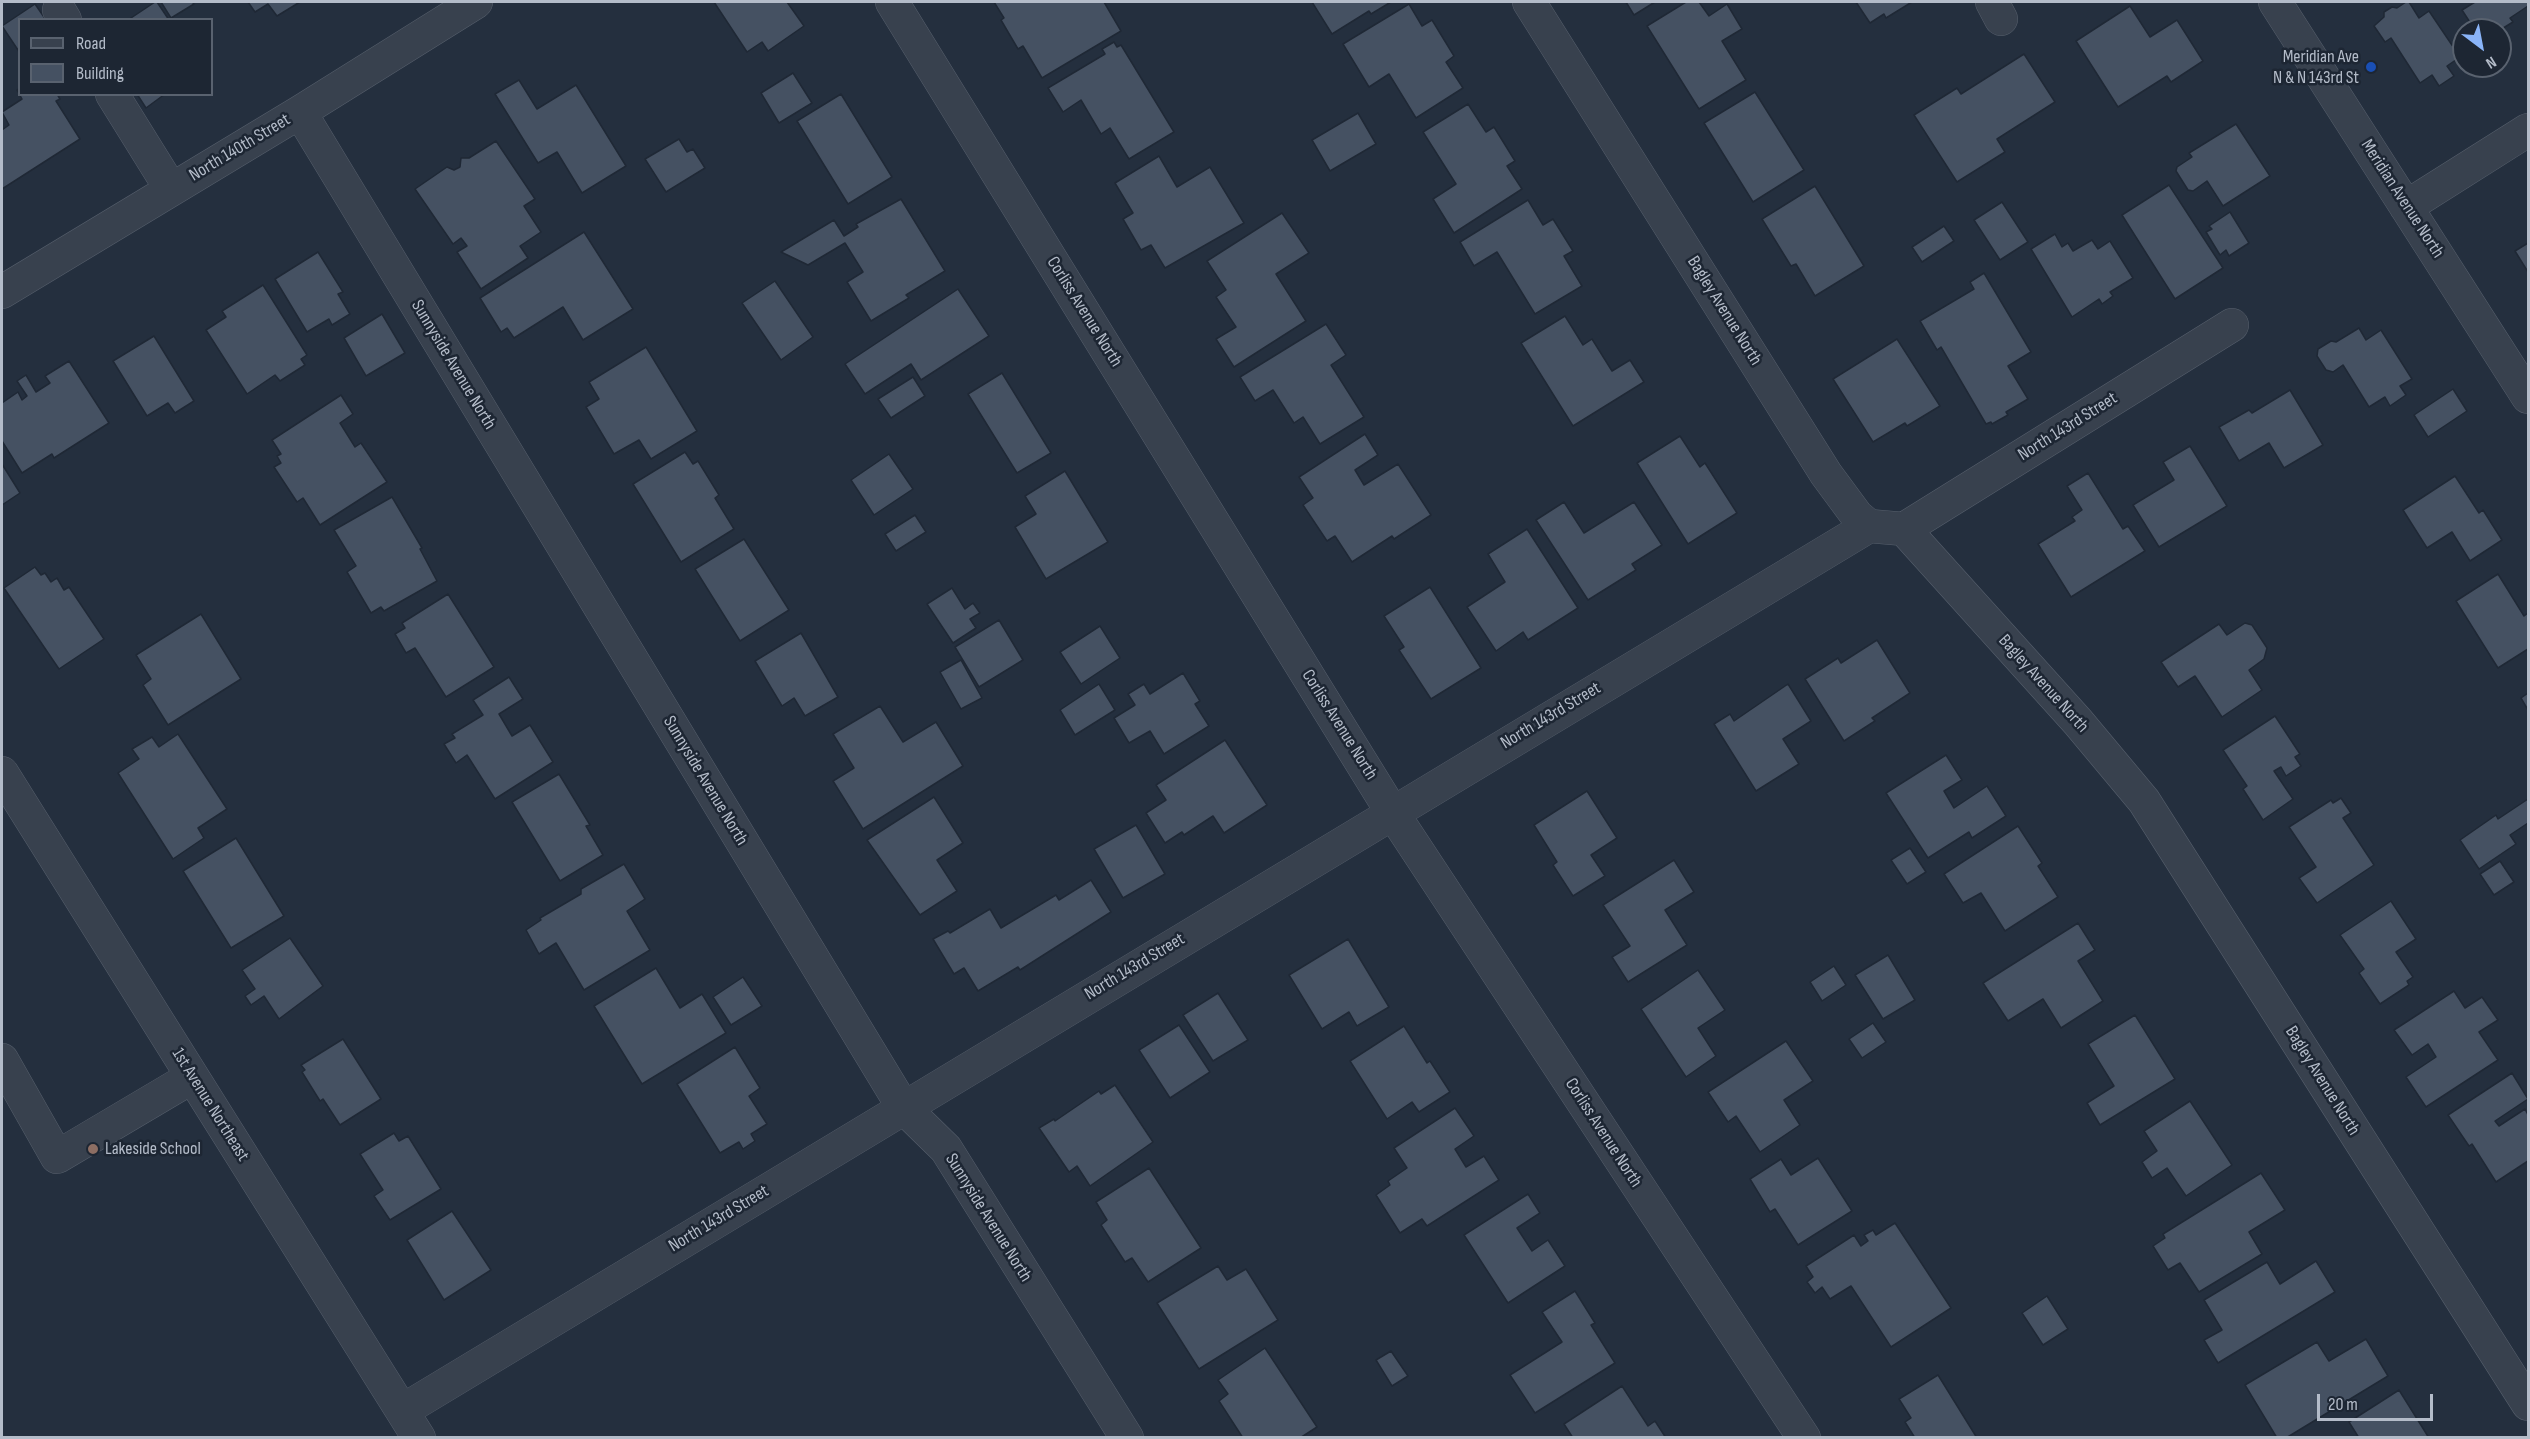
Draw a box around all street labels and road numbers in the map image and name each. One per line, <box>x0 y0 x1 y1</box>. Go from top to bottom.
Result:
street label: North 140th Street <box>186 109 294 187</box>
street label: Meridian Avenue North <box>2356 136 2448 262</box>
street label: Bagley Avenue North <box>1682 252 1766 370</box>
street label: Corliss Avenue North <box>1041 253 1127 371</box>
street label: Sunnyside Avenue North <box>406 296 500 434</box>
street label: North 143rd Street <box>2014 388 2122 466</box>
street label: Bagley Avenue North <box>1993 630 2093 738</box>
street label: Corliss Avenue North <box>1296 666 1382 784</box>
street label: North 143rd Street <box>1497 678 1605 754</box>
street label: Sunnyside Avenue North <box>658 712 752 850</box>
street label: North 143rd Street <box>1081 929 1189 1005</box>
street label: Bagley Avenue North <box>2280 1022 2364 1140</box>
street label: 1st Avenue Northeast <box>167 1044 253 1166</box>
street label: Corliss Avenue North <box>1560 1074 1646 1192</box>
street label: Sunnyside Avenue North <box>940 1150 1036 1286</box>
street label: North 143rd Street <box>665 1181 773 1257</box>

